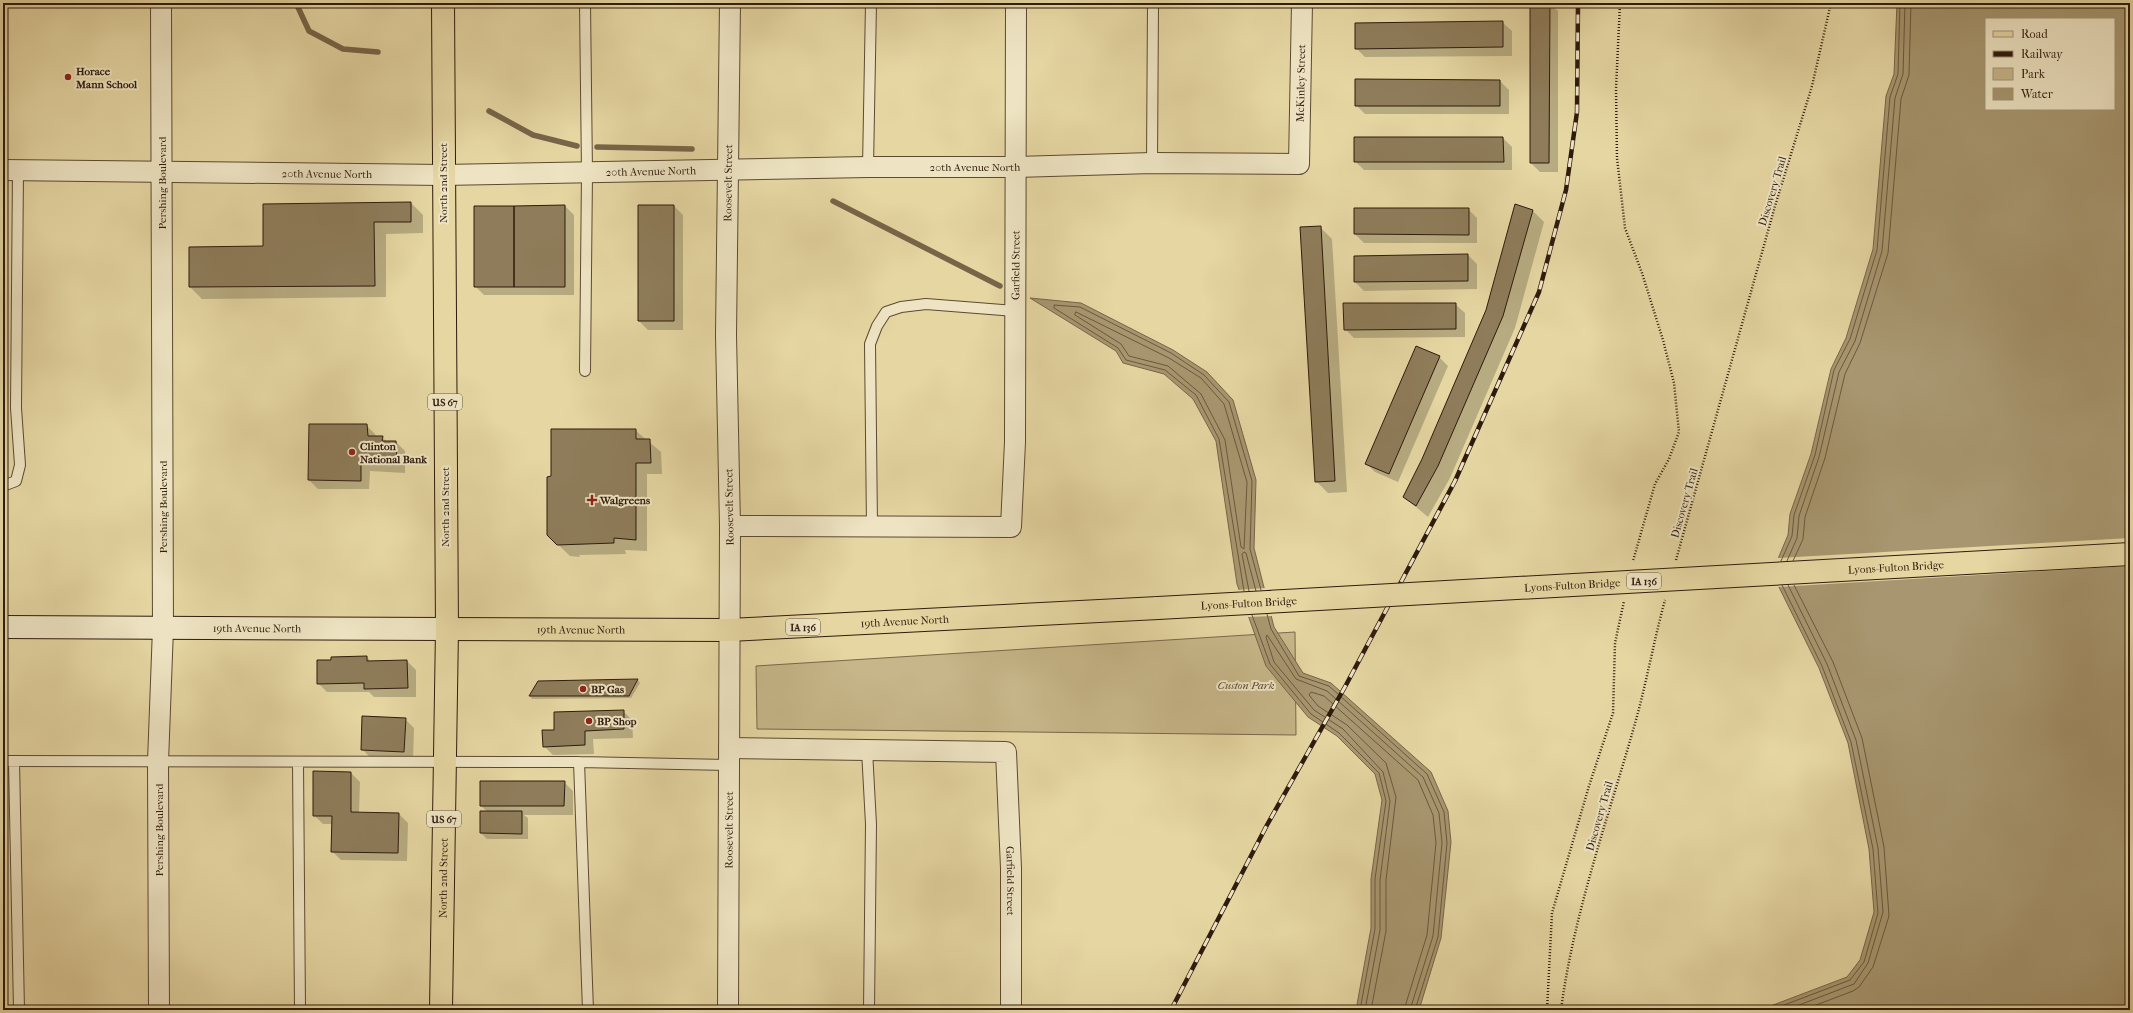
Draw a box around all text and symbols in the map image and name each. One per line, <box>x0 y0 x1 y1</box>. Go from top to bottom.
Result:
legend <box>1985 18 2115 110</box>
text: Road <box>2021 27 2048 41</box>
street label: McKinley Street <box>1294 44 1308 122</box>
text: Railway <box>2021 47 2063 61</box>
place label: Horace Mann School <box>75 65 138 91</box>
text: Park <box>2021 67 2046 81</box>
marker: Horace Mann School <box>63 72 73 82</box>
text: Water <box>2020 87 2054 101</box>
street label: Pershing Boulevard <box>156 136 169 229</box>
street label: North 2nd Street <box>437 143 450 223</box>
street label: Roosevelt Street <box>721 144 735 222</box>
street label: Discovery Trail <box>1756 155 1789 228</box>
street label: 20th Avenue North <box>930 161 1021 174</box>
street label: 20th Avenue North <box>606 164 697 179</box>
street label: 20th Avenue North <box>282 167 373 181</box>
street label: Garfield Street <box>1009 230 1022 300</box>
road number: US 67 <box>428 394 462 410</box>
place label: Clinton National Bank <box>360 440 427 466</box>
marker: Clinton National Bank <box>347 447 357 457</box>
street label: Pershing Boulevard <box>157 460 170 553</box>
street label: North 2nd Street <box>439 467 452 547</box>
street label: Discovery Trail <box>1668 467 1701 540</box>
street label: Roosevelt Street <box>722 468 737 546</box>
place label: Walgreens <box>599 494 650 507</box>
marker: Walgreens <box>587 495 597 505</box>
street label: Lyons-Fulton Bridge <box>1847 558 1945 577</box>
road number: IA 136 <box>1627 573 1661 589</box>
street label: Lyons-Fulton Bridge <box>1524 576 1622 595</box>
street label: Lyons-Fulton Bridge <box>1200 594 1298 613</box>
street label: 19th Avenue North <box>860 613 950 630</box>
road number: IA 136 <box>786 619 820 635</box>
street label: 19th Avenue North <box>213 622 302 635</box>
street label: 19th Avenue North <box>537 623 626 637</box>
park label: Custon Park <box>1218 679 1275 692</box>
place label: BP Gas <box>591 683 624 696</box>
marker: BP Gas <box>578 684 588 694</box>
place label: BP Shop <box>597 715 636 728</box>
marker: BP Shop <box>584 716 594 726</box>
street label: Discovery Trail <box>1583 780 1616 853</box>
street label: Pershing Boulevard <box>153 783 166 876</box>
street label: Roosevelt Street <box>723 791 736 869</box>
road number: US 67 <box>427 811 461 827</box>
street label: North 2nd Street <box>436 838 451 918</box>
street label: Garfield Street <box>1003 846 1017 916</box>

